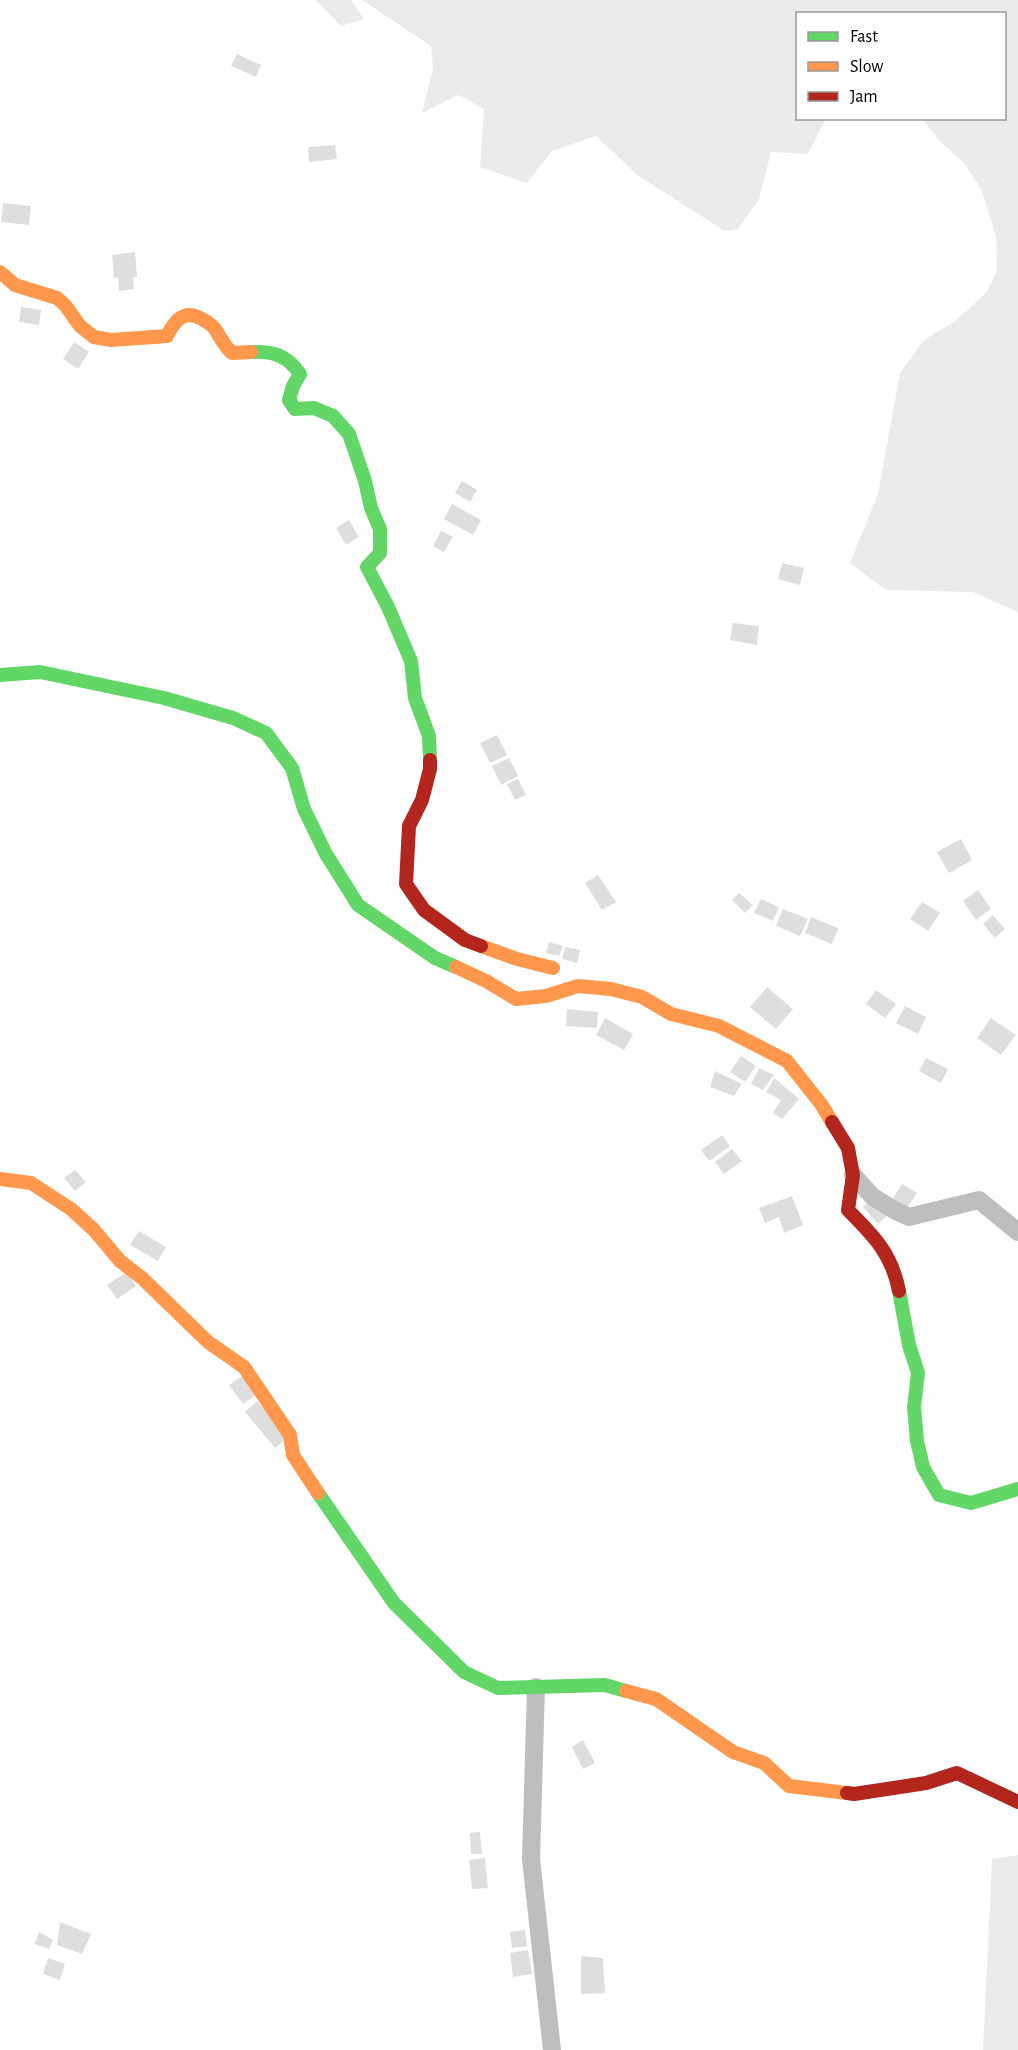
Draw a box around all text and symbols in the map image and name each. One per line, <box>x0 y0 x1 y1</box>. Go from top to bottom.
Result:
legend <box>796 12 1006 120</box>
text: Fast <box>850 28 878 46</box>
text: Slow <box>850 58 883 76</box>
text: Jam <box>850 88 878 106</box>

